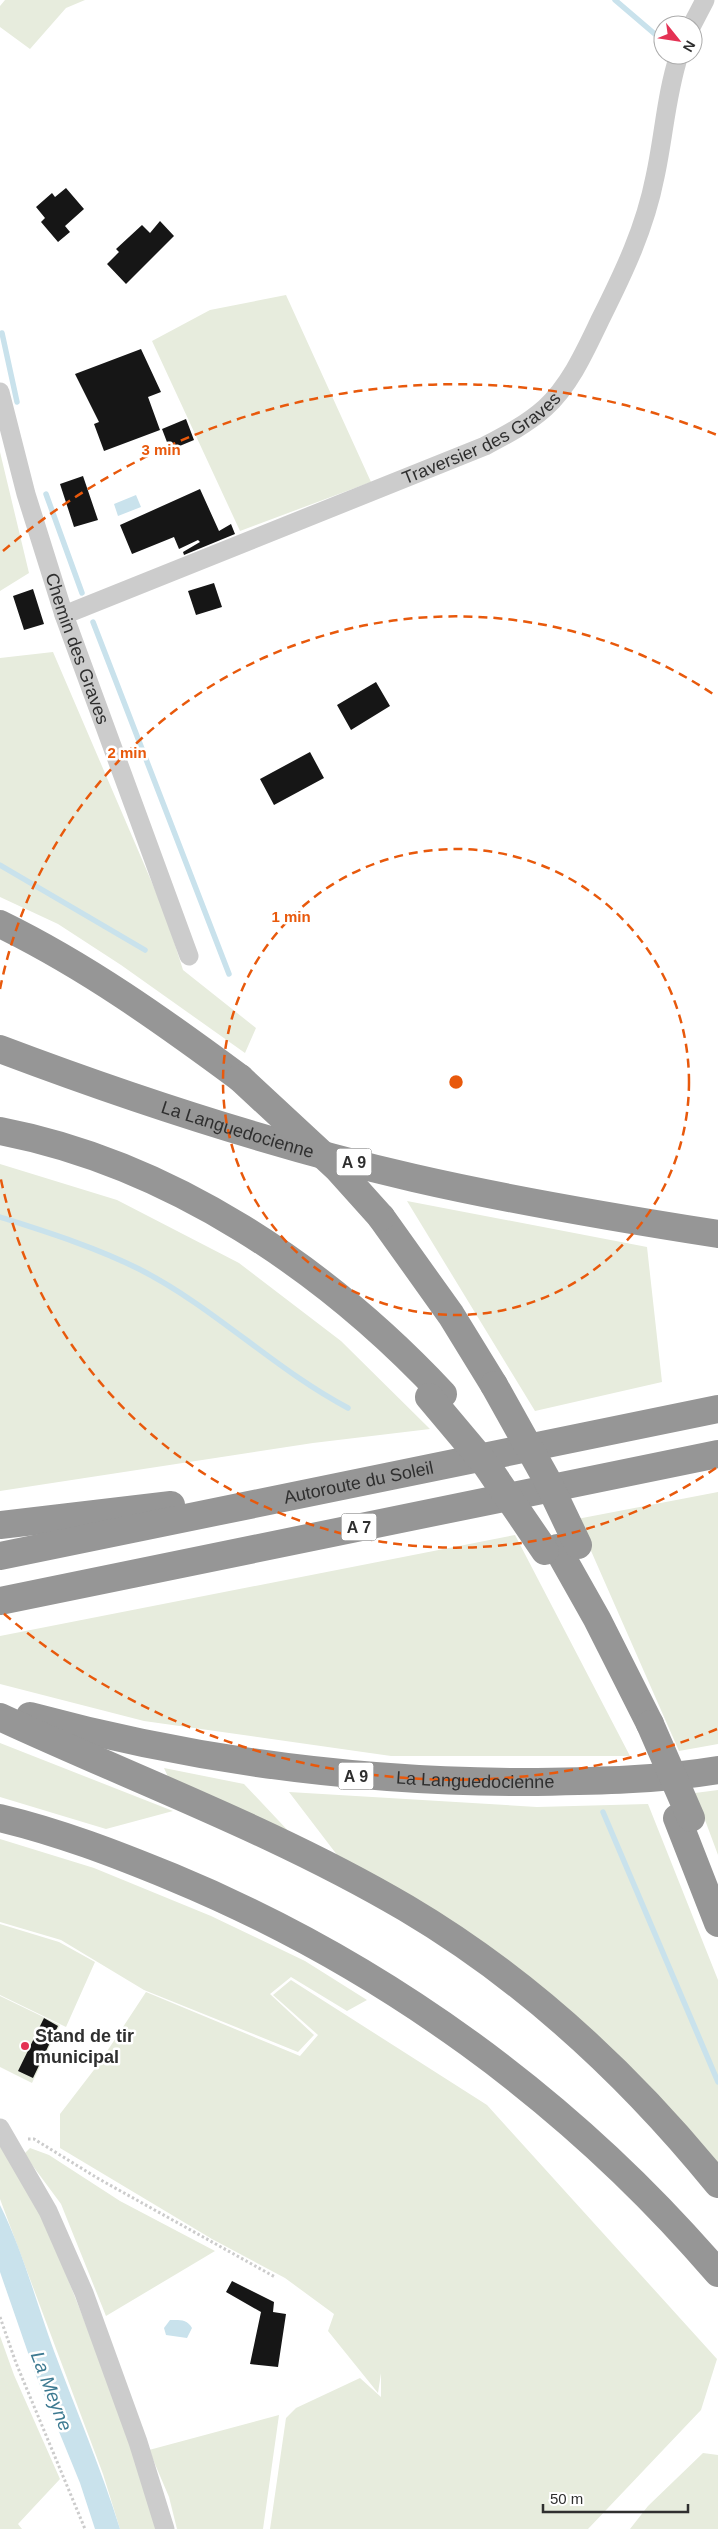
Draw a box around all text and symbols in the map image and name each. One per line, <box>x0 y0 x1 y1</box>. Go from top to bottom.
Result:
north arrow <box>653 15 703 65</box>
text: N <box>680 38 699 55</box>
street label: Traversier des Graves <box>399 388 565 488</box>
text: 3 min <box>141 441 181 458</box>
street label: Chemin des Graves <box>41 570 113 727</box>
text: 2 min <box>107 744 147 761</box>
text: 1 min <box>271 908 311 925</box>
centre of rings <box>447 1073 465 1091</box>
street label: La Languedocienne <box>159 1097 316 1162</box>
road number: A 9 <box>336 1148 372 1176</box>
street label: Autoroute du Soleil <box>282 1458 435 1508</box>
road number: A 7 <box>342 1514 376 1540</box>
road number: A 9 <box>338 1762 374 1790</box>
street label: La Languedocienne <box>395 1768 554 1792</box>
place label: Stand de tir municipal <box>35 2026 134 2067</box>
marker: Stand de tir municipal <box>19 2040 31 2052</box>
water label: La Meyne <box>27 2348 76 2434</box>
scale bar <box>543 2482 688 2514</box>
text: 50 m <box>550 2490 583 2507</box>

